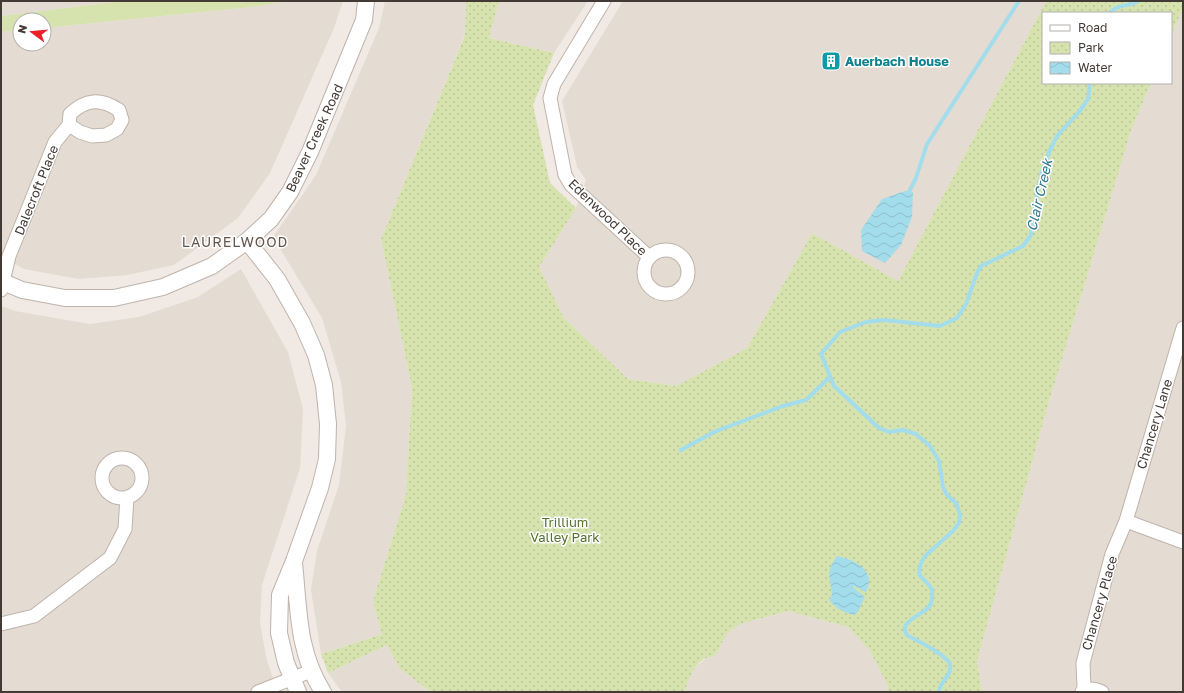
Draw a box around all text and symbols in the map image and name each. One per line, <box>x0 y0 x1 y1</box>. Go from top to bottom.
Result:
north arrow <box>12 12 52 52</box>
legend <box>1042 12 1172 84</box>
text: Road <box>1078 20 1107 35</box>
text: N <box>15 23 29 35</box>
text: Park <box>1078 40 1104 55</box>
building icon: Auerbach House <box>820 50 842 72</box>
place label: Auerbach House <box>845 53 949 69</box>
text: Water <box>1078 60 1112 75</box>
street label: Beaver Creek Road <box>282 81 346 195</box>
street label: Dalecroft Place <box>11 143 61 237</box>
water label: Clair Creek <box>1022 155 1056 233</box>
street label: Edenwood Place <box>565 175 651 259</box>
district label: LAURELWOOD <box>182 233 288 250</box>
street label: Chancery Lane <box>1133 377 1175 471</box>
park label: Trillium Valley Park <box>530 514 600 545</box>
street label: Chancery Place <box>1078 554 1120 652</box>

